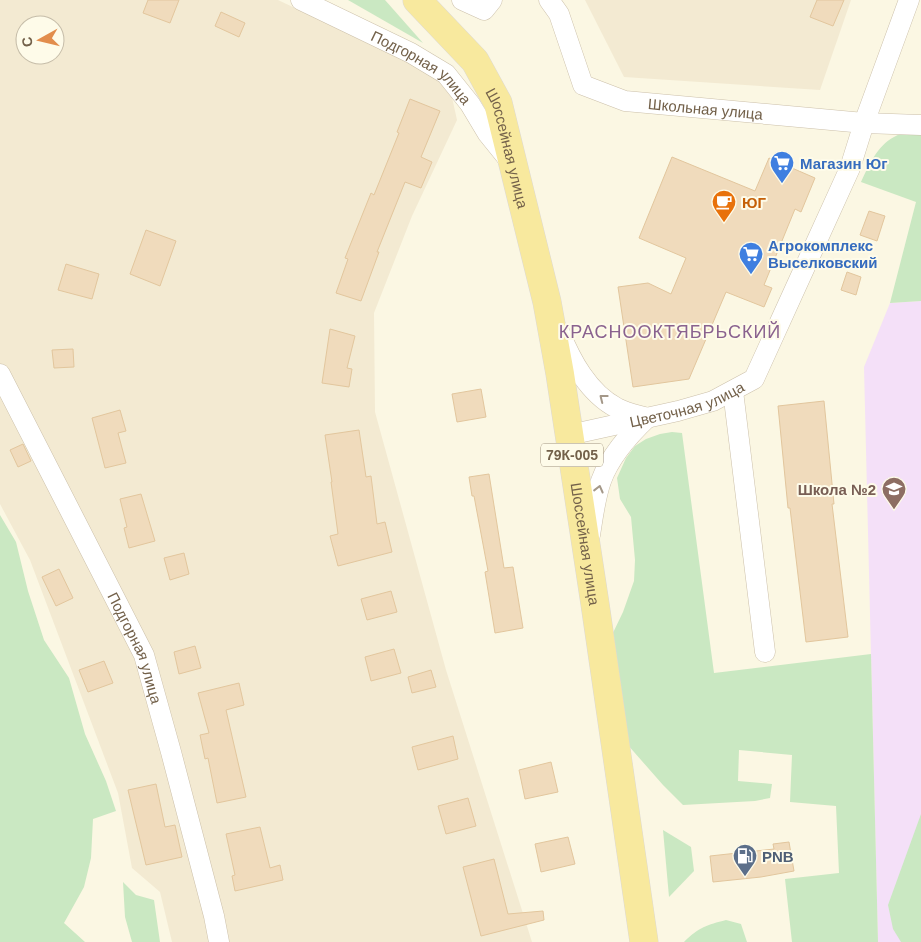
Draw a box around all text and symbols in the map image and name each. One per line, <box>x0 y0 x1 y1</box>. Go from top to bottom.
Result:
north arrow <box>15 15 65 65</box>
street label: Подгорная улица <box>369 27 475 108</box>
text: С <box>18 36 36 48</box>
street label: Шоссейная улица <box>483 85 532 210</box>
street label: Школьная улица <box>647 95 764 122</box>
supermarket icon: Магазин Юг <box>769 150 795 184</box>
place label: Магазин Юг <box>800 155 887 172</box>
cafe icon: ЮГ <box>711 189 737 223</box>
place label: ЮГ <box>742 194 766 211</box>
place label: Агрокомплекс Выселковский <box>768 237 877 271</box>
supermarket icon: Агрокомплекс Выселковский <box>738 241 764 275</box>
district label: КРАСНООКТЯБРЬСКИЙ <box>559 321 781 342</box>
street label: Цветочная улица <box>628 377 747 430</box>
one-way arrow <box>599 395 609 404</box>
road number: 79К-005 <box>541 444 603 466</box>
school or university icon: Школа №2 <box>881 476 907 510</box>
street label: Шоссейная улица <box>568 481 604 607</box>
place label: Школа №2 <box>798 481 876 498</box>
one-way arrow <box>594 485 604 493</box>
street label: Подгорная улица <box>105 589 166 706</box>
fuel station icon: PNB <box>732 843 758 877</box>
place label: PNB <box>762 848 794 865</box>

